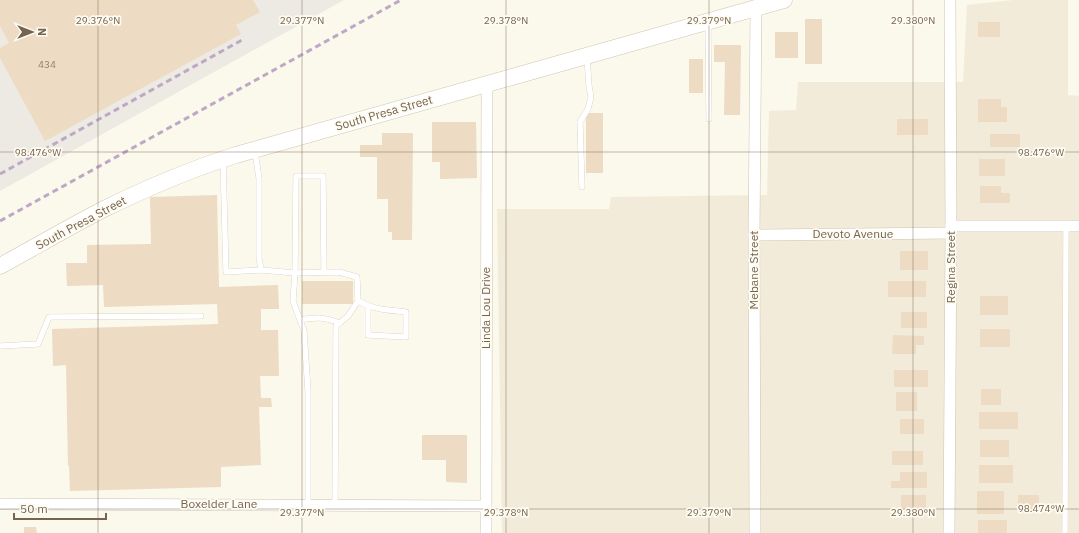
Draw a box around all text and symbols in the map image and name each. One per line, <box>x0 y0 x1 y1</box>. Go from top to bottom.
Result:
north arrow <box>12 12 52 52</box>
text: 29.376°N <box>76 14 120 27</box>
text: 29.377°N <box>280 14 324 27</box>
text: 29.378°N <box>484 14 528 27</box>
text: 29.379°N <box>687 14 731 27</box>
text: 29.380°N <box>891 14 935 27</box>
text: N <box>35 28 49 36</box>
house number: 434 <box>38 58 56 71</box>
street label: South Presa Street <box>334 91 434 134</box>
text: 98.476°W <box>15 146 61 159</box>
text: 98.476°W <box>1018 146 1064 159</box>
street label: South Presa Street <box>33 192 129 253</box>
street label: Devoto Avenue <box>813 226 894 241</box>
street label: Mebane Street <box>746 231 761 309</box>
street label: Regina Street <box>943 231 958 303</box>
street label: Linda Lou Drive <box>478 267 493 349</box>
scale bar <box>14 495 106 521</box>
street label: Boxelder Lane <box>181 496 258 511</box>
text: 50 m <box>20 501 48 516</box>
text: 98.474°W <box>1018 502 1064 515</box>
text: 29.377°N <box>280 506 324 519</box>
text: 29.378°N <box>484 506 528 519</box>
text: 29.379°N <box>687 506 731 519</box>
text: 29.380°N <box>891 506 935 519</box>

